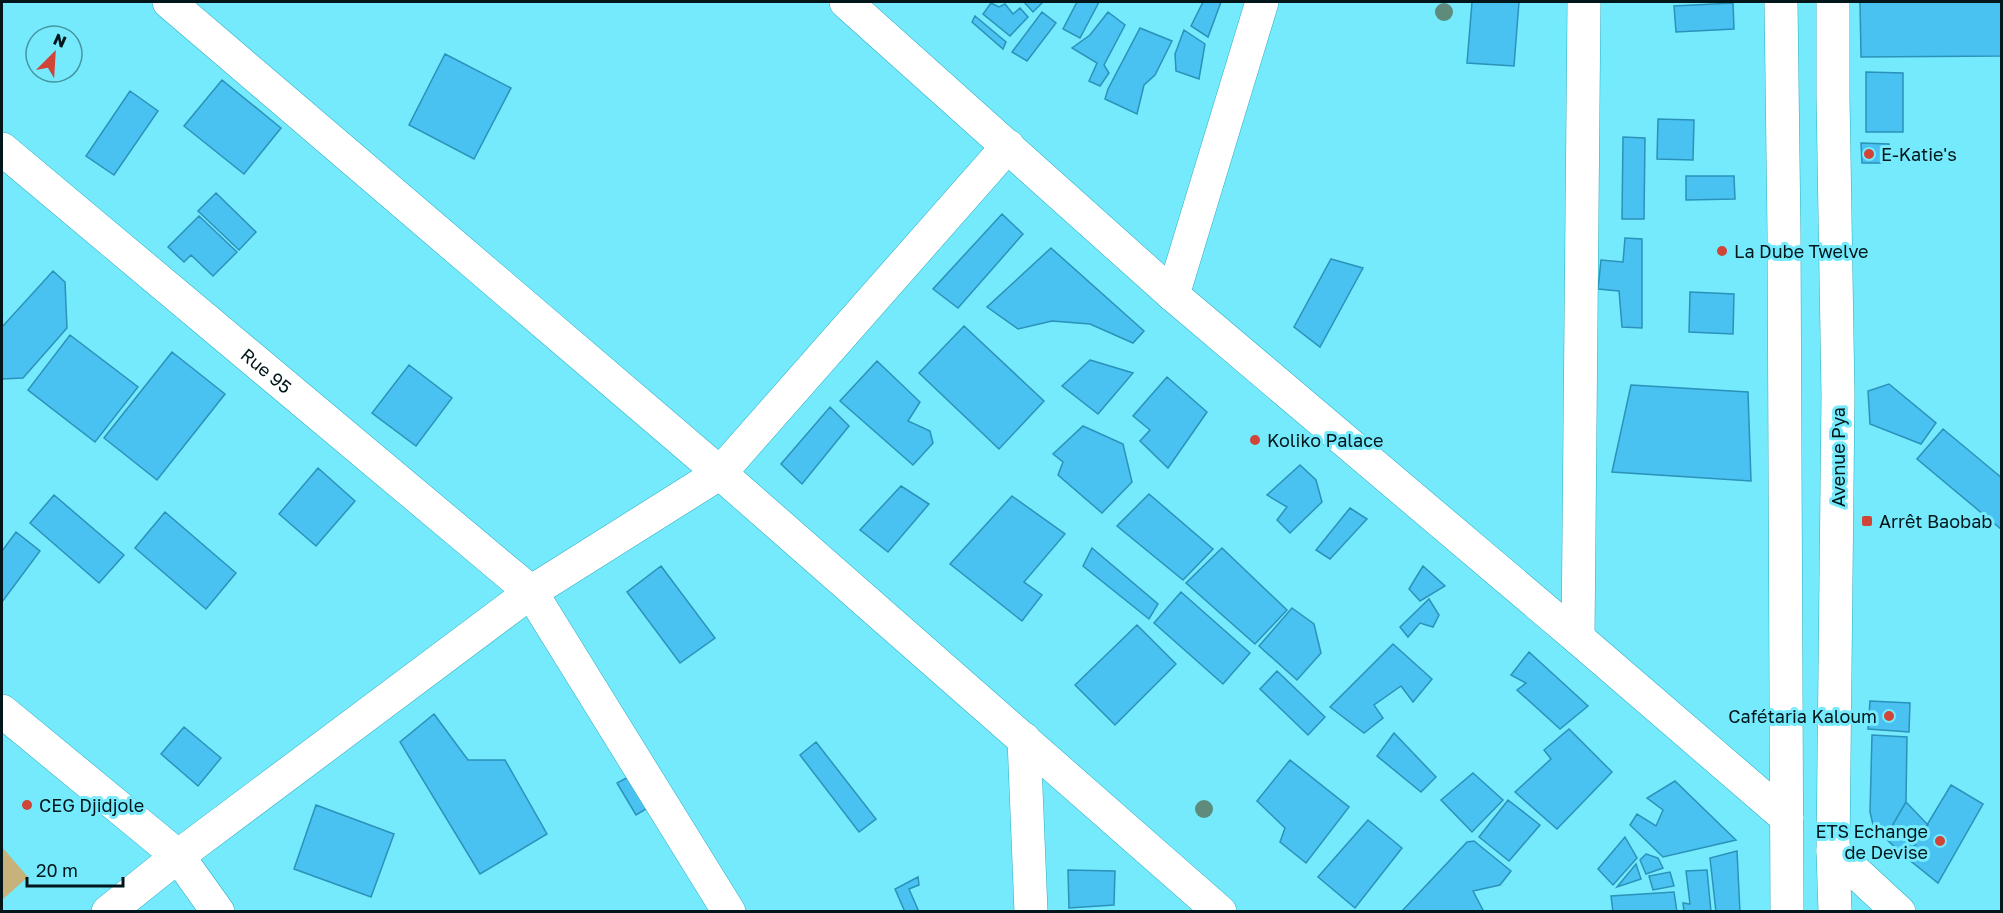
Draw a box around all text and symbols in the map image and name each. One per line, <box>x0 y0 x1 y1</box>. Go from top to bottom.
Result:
north arrow <box>24 24 84 84</box>
text: N <box>50 29 70 52</box>
place label: E-Katie's <box>1881 143 1957 165</box>
marker: E-Katie's <box>1862 147 1876 161</box>
place label: La Dube Twelve <box>1734 240 1869 262</box>
marker: La Dube Twelve <box>1715 244 1729 258</box>
street label: Rue 95 <box>237 343 296 398</box>
street label: Avenue Pya <box>1827 407 1849 507</box>
place label: Koliko Palace <box>1267 429 1384 451</box>
marker: Koliko Palace <box>1248 433 1262 447</box>
place label: Arrêt Baobab <box>1879 510 1992 532</box>
marker: Arrêt Baobab <box>1860 514 1874 528</box>
place label: Cafétaria Kaloum <box>1728 705 1877 727</box>
marker: Cafétaria Kaloum <box>1882 709 1896 723</box>
place label: CEG Djidjole <box>39 794 144 816</box>
marker: CEG Djidjole <box>20 798 34 812</box>
place label: ETS Echange de Devise <box>1815 820 1928 863</box>
marker: ETS Echange de Devise <box>1933 834 1947 848</box>
scale bar <box>27 850 123 888</box>
text: 20 m <box>36 859 78 881</box>

